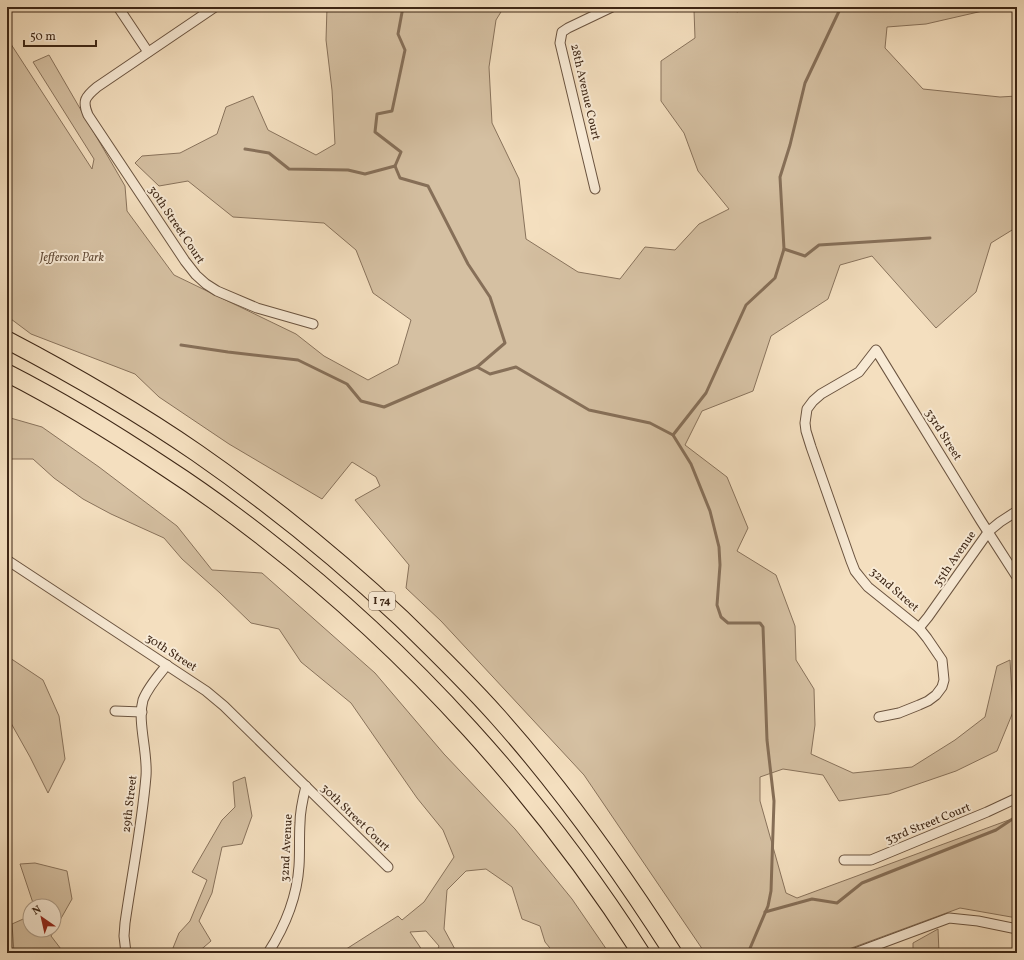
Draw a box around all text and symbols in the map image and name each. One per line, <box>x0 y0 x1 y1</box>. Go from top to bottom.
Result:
scale bar <box>24 22 96 48</box>
text: 50 m <box>30 29 56 45</box>
street label: 28th Avenue Court <box>566 42 604 142</box>
street label: 30th Street Court <box>144 183 208 267</box>
park label: Jefferson Park <box>39 250 105 266</box>
street label: 33rd Street <box>921 406 965 464</box>
street label: 35th Avenue <box>930 528 980 590</box>
street label: 32nd Street <box>866 564 922 616</box>
road number: I 74 <box>369 592 395 610</box>
street label: 30th Street <box>142 630 200 676</box>
street label: 29th Street <box>119 774 141 834</box>
street label: 30th Street Court <box>317 781 393 855</box>
street label: 33rd Street Court <box>883 800 973 848</box>
street label: 32nd Avenue <box>277 813 297 882</box>
north arrow <box>22 898 62 938</box>
text: N <box>30 902 45 919</box>

